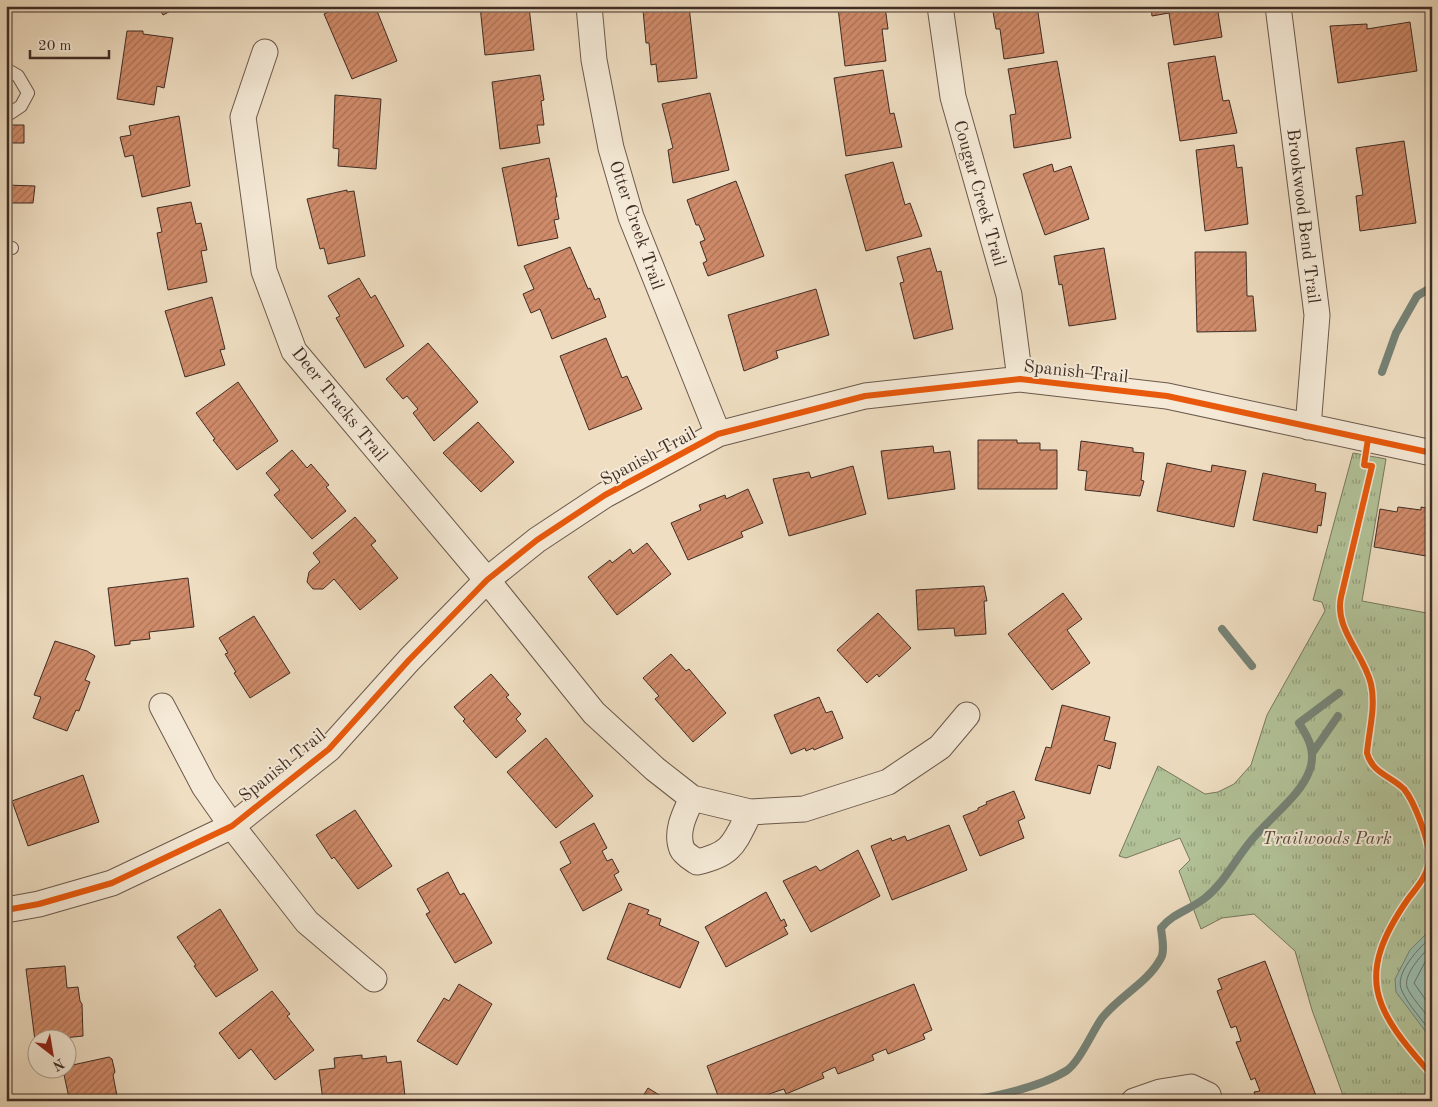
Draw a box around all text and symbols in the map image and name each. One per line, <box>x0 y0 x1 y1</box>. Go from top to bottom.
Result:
scale bar <box>30 28 109 60</box>
text: 20 m <box>38 39 72 54</box>
street label: Cougar Creek Trail <box>950 118 1009 268</box>
street label: Brookwood Bend Trail <box>1283 128 1323 305</box>
street label: Otter Creek Trail <box>606 158 667 292</box>
street label: Deer Tracks Trail <box>288 344 391 465</box>
street label: Spanish Trail <box>1023 358 1129 386</box>
street label: Spanish Trail <box>598 424 699 490</box>
street label: Spanish Trail <box>236 726 329 806</box>
park label: Trailwoods Park <box>1262 830 1392 848</box>
north arrow <box>28 1030 78 1080</box>
text: N <box>50 1056 66 1073</box>

